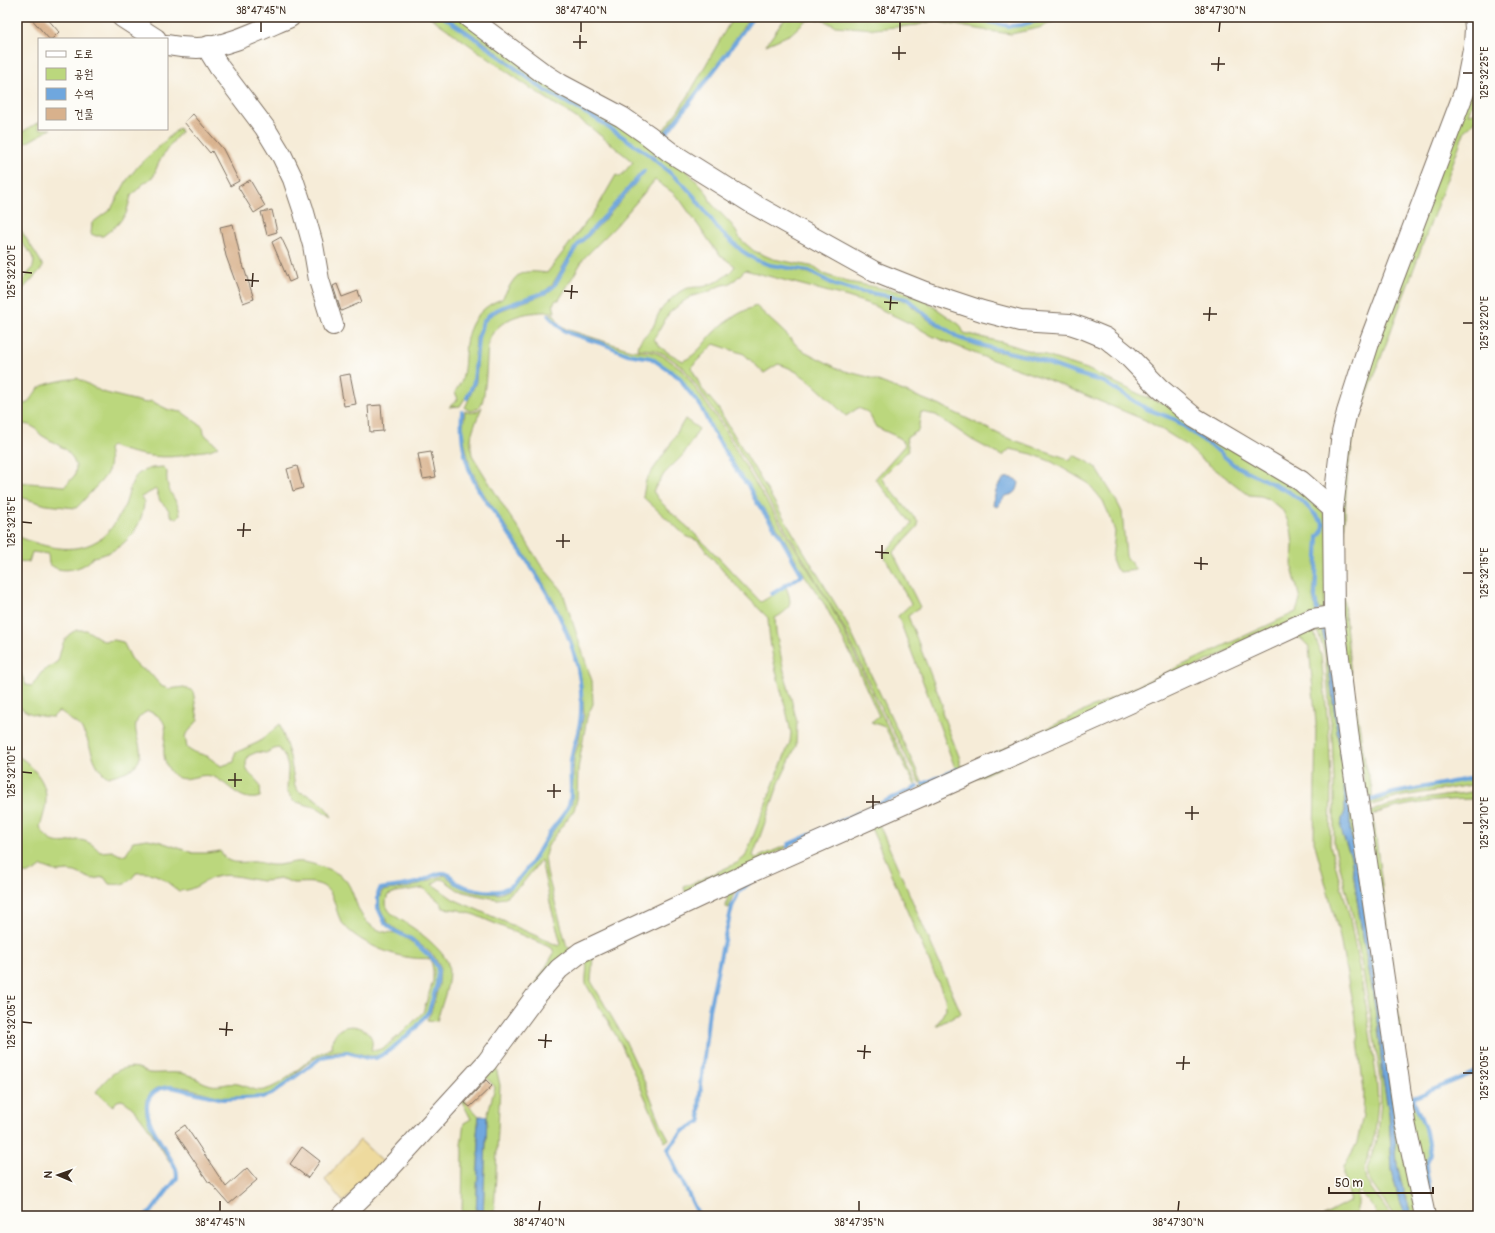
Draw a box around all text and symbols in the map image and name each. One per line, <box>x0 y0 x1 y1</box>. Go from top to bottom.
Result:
text: 38°47'45"N <box>236 5 286 17</box>
text: 38°47'40"N <box>555 5 607 17</box>
text: 38°47'35"N <box>875 5 925 17</box>
text: 38°47'30"N <box>1194 5 1246 17</box>
legend <box>38 38 168 130</box>
text: 도로 <box>74 47 93 62</box>
text: 125°32'25"E <box>1479 47 1491 99</box>
text: 공원 <box>74 67 93 82</box>
text: 수역 <box>74 87 94 102</box>
text: 건물 <box>74 107 94 122</box>
text: 125°32'20"E <box>6 245 18 299</box>
text: 125°32'20"E <box>1479 296 1491 350</box>
text: 125°32'15"E <box>6 496 18 548</box>
text: 125°32'15"E <box>1479 547 1491 599</box>
text: 125°32'10"E <box>6 746 18 798</box>
text: 125°32'10"E <box>1479 797 1491 849</box>
text: 125°32'05"E <box>6 995 18 1049</box>
text: 125°32'05"E <box>1479 1046 1491 1100</box>
north arrow <box>38 1155 78 1195</box>
scale bar <box>1329 1169 1433 1195</box>
text: N <box>42 1170 55 1179</box>
text: 50 m <box>1335 1176 1363 1191</box>
text: 38°47'45"N <box>195 1217 245 1229</box>
text: 38°47'40"N <box>513 1217 565 1229</box>
text: 38°47'35"N <box>834 1217 884 1229</box>
text: 38°47'30"N <box>1152 1217 1204 1229</box>

